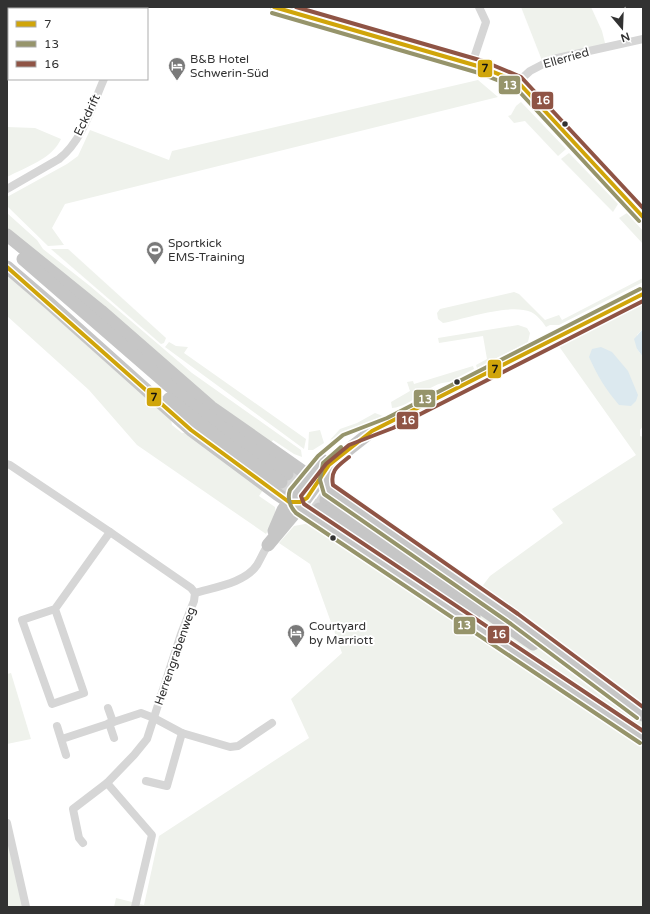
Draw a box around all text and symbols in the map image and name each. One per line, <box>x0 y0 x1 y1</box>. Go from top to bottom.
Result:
legend <box>8 8 148 80</box>
north arrow <box>602 8 642 48</box>
text: 7 <box>44 17 52 31</box>
text: N <box>619 29 631 45</box>
text: 13 <box>44 37 59 51</box>
street label: Ellerried <box>541 45 591 71</box>
place label: B&B Hotel Schwerin-Süd <box>190 52 269 80</box>
hotel icon: B&B Hotel Schwerin-Süd <box>167 56 187 81</box>
text: 16 <box>44 57 59 71</box>
line badge: 7 <box>477 59 493 78</box>
text: 7 <box>482 62 489 75</box>
line badge: 13 <box>498 75 521 95</box>
text: 13 <box>503 79 517 92</box>
line badge: 16 <box>531 91 554 110</box>
street label: Eckdrift <box>71 92 103 138</box>
text: 16 <box>536 94 550 107</box>
unlabelled marker <box>560 119 570 129</box>
place label: Sportkick EMS-Training <box>168 236 245 264</box>
sports icon: Sportkick EMS-Training <box>145 240 165 265</box>
line badge: 7 <box>487 359 502 379</box>
text: 7 <box>492 363 499 376</box>
unlabelled marker <box>452 377 462 387</box>
line badge: 7 <box>146 387 162 407</box>
line badge: 13 <box>413 389 436 408</box>
text: 7 <box>151 391 158 404</box>
text: 13 <box>418 393 432 406</box>
line badge: 16 <box>396 411 419 430</box>
text: 16 <box>401 414 415 427</box>
unlabelled marker <box>328 533 338 543</box>
street label: Herrengrabenweg <box>152 605 198 707</box>
line badge: 13 <box>453 616 476 635</box>
place label: Courtyard by Marriott <box>309 619 373 647</box>
text: 13 <box>457 619 471 632</box>
hotel icon: Courtyard by Marriott <box>286 623 306 648</box>
line badge: 16 <box>487 625 510 644</box>
text: 16 <box>492 628 506 641</box>

